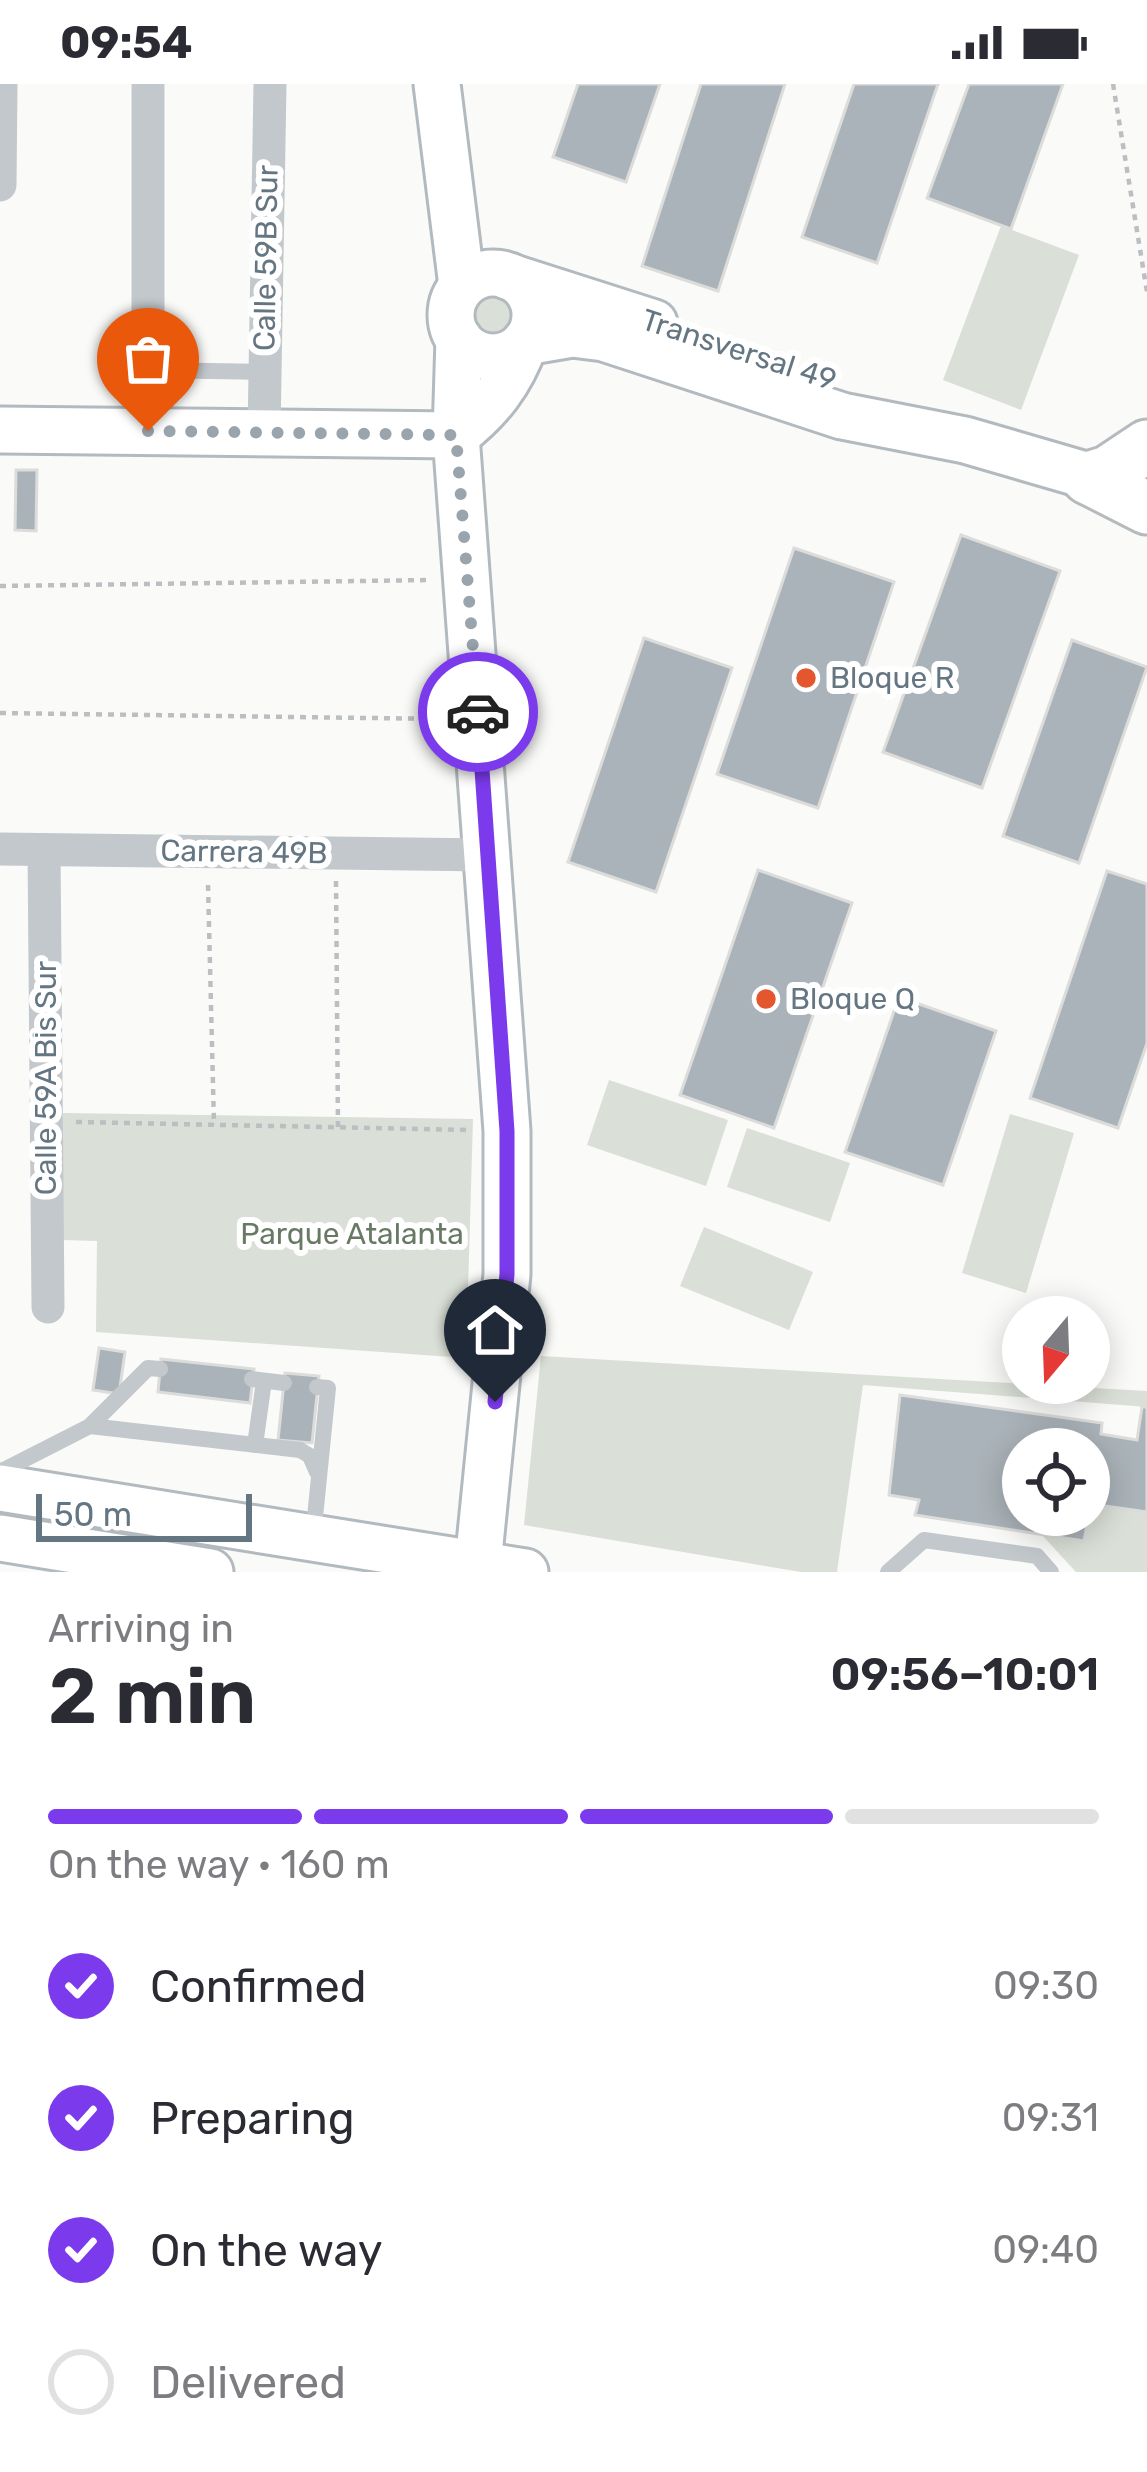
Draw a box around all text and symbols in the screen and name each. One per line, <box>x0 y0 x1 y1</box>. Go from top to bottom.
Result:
text: 09:54 <box>60 16 192 69</box>
street label: Calle 59B Sur <box>246 164 286 351</box>
street label: Transversal 49 <box>637 302 841 398</box>
pin <box>97 308 199 431</box>
icon: bag <box>115 326 181 392</box>
courier <box>418 652 538 772</box>
place label: Bloque R <box>830 660 954 696</box>
marker: Bloque R <box>793 665 819 691</box>
icon: car <box>445 679 511 745</box>
street label: Carrera 49B <box>160 833 328 871</box>
street label: Calle 59A Bis Sur <box>28 960 64 1195</box>
place label: Bloque Q <box>790 981 915 1017</box>
marker: Bloque Q <box>753 986 779 1012</box>
park label: Parque Atalanta <box>240 1216 464 1252</box>
pin <box>444 1279 546 1402</box>
north arrow <box>1002 1296 1110 1404</box>
map controls <box>1002 1296 1110 1536</box>
icon: home <box>462 1297 528 1363</box>
button: locate <box>1002 1428 1110 1536</box>
scale bar <box>36 1488 252 1541</box>
text: 50 m <box>54 1495 132 1534</box>
text: Arriving in <box>48 1606 234 1652</box>
text: 09:56–10:01 <box>830 1648 1099 1701</box>
text: 2 min <box>48 1650 256 1743</box>
text: On the way · 160 m <box>48 1842 390 1888</box>
icon: check <box>48 1953 114 2019</box>
text: Confirmed <box>150 1960 367 2013</box>
text: 09:30 <box>993 1963 1099 2009</box>
icon: check <box>48 2085 114 2151</box>
text: Preparing <box>150 2092 355 2145</box>
text: 09:31 <box>1002 2095 1099 2141</box>
icon: check <box>48 2217 114 2283</box>
text: On the way <box>150 2224 383 2277</box>
text: 09:40 <box>992 2227 1099 2273</box>
text: Delivered <box>150 2356 346 2409</box>

